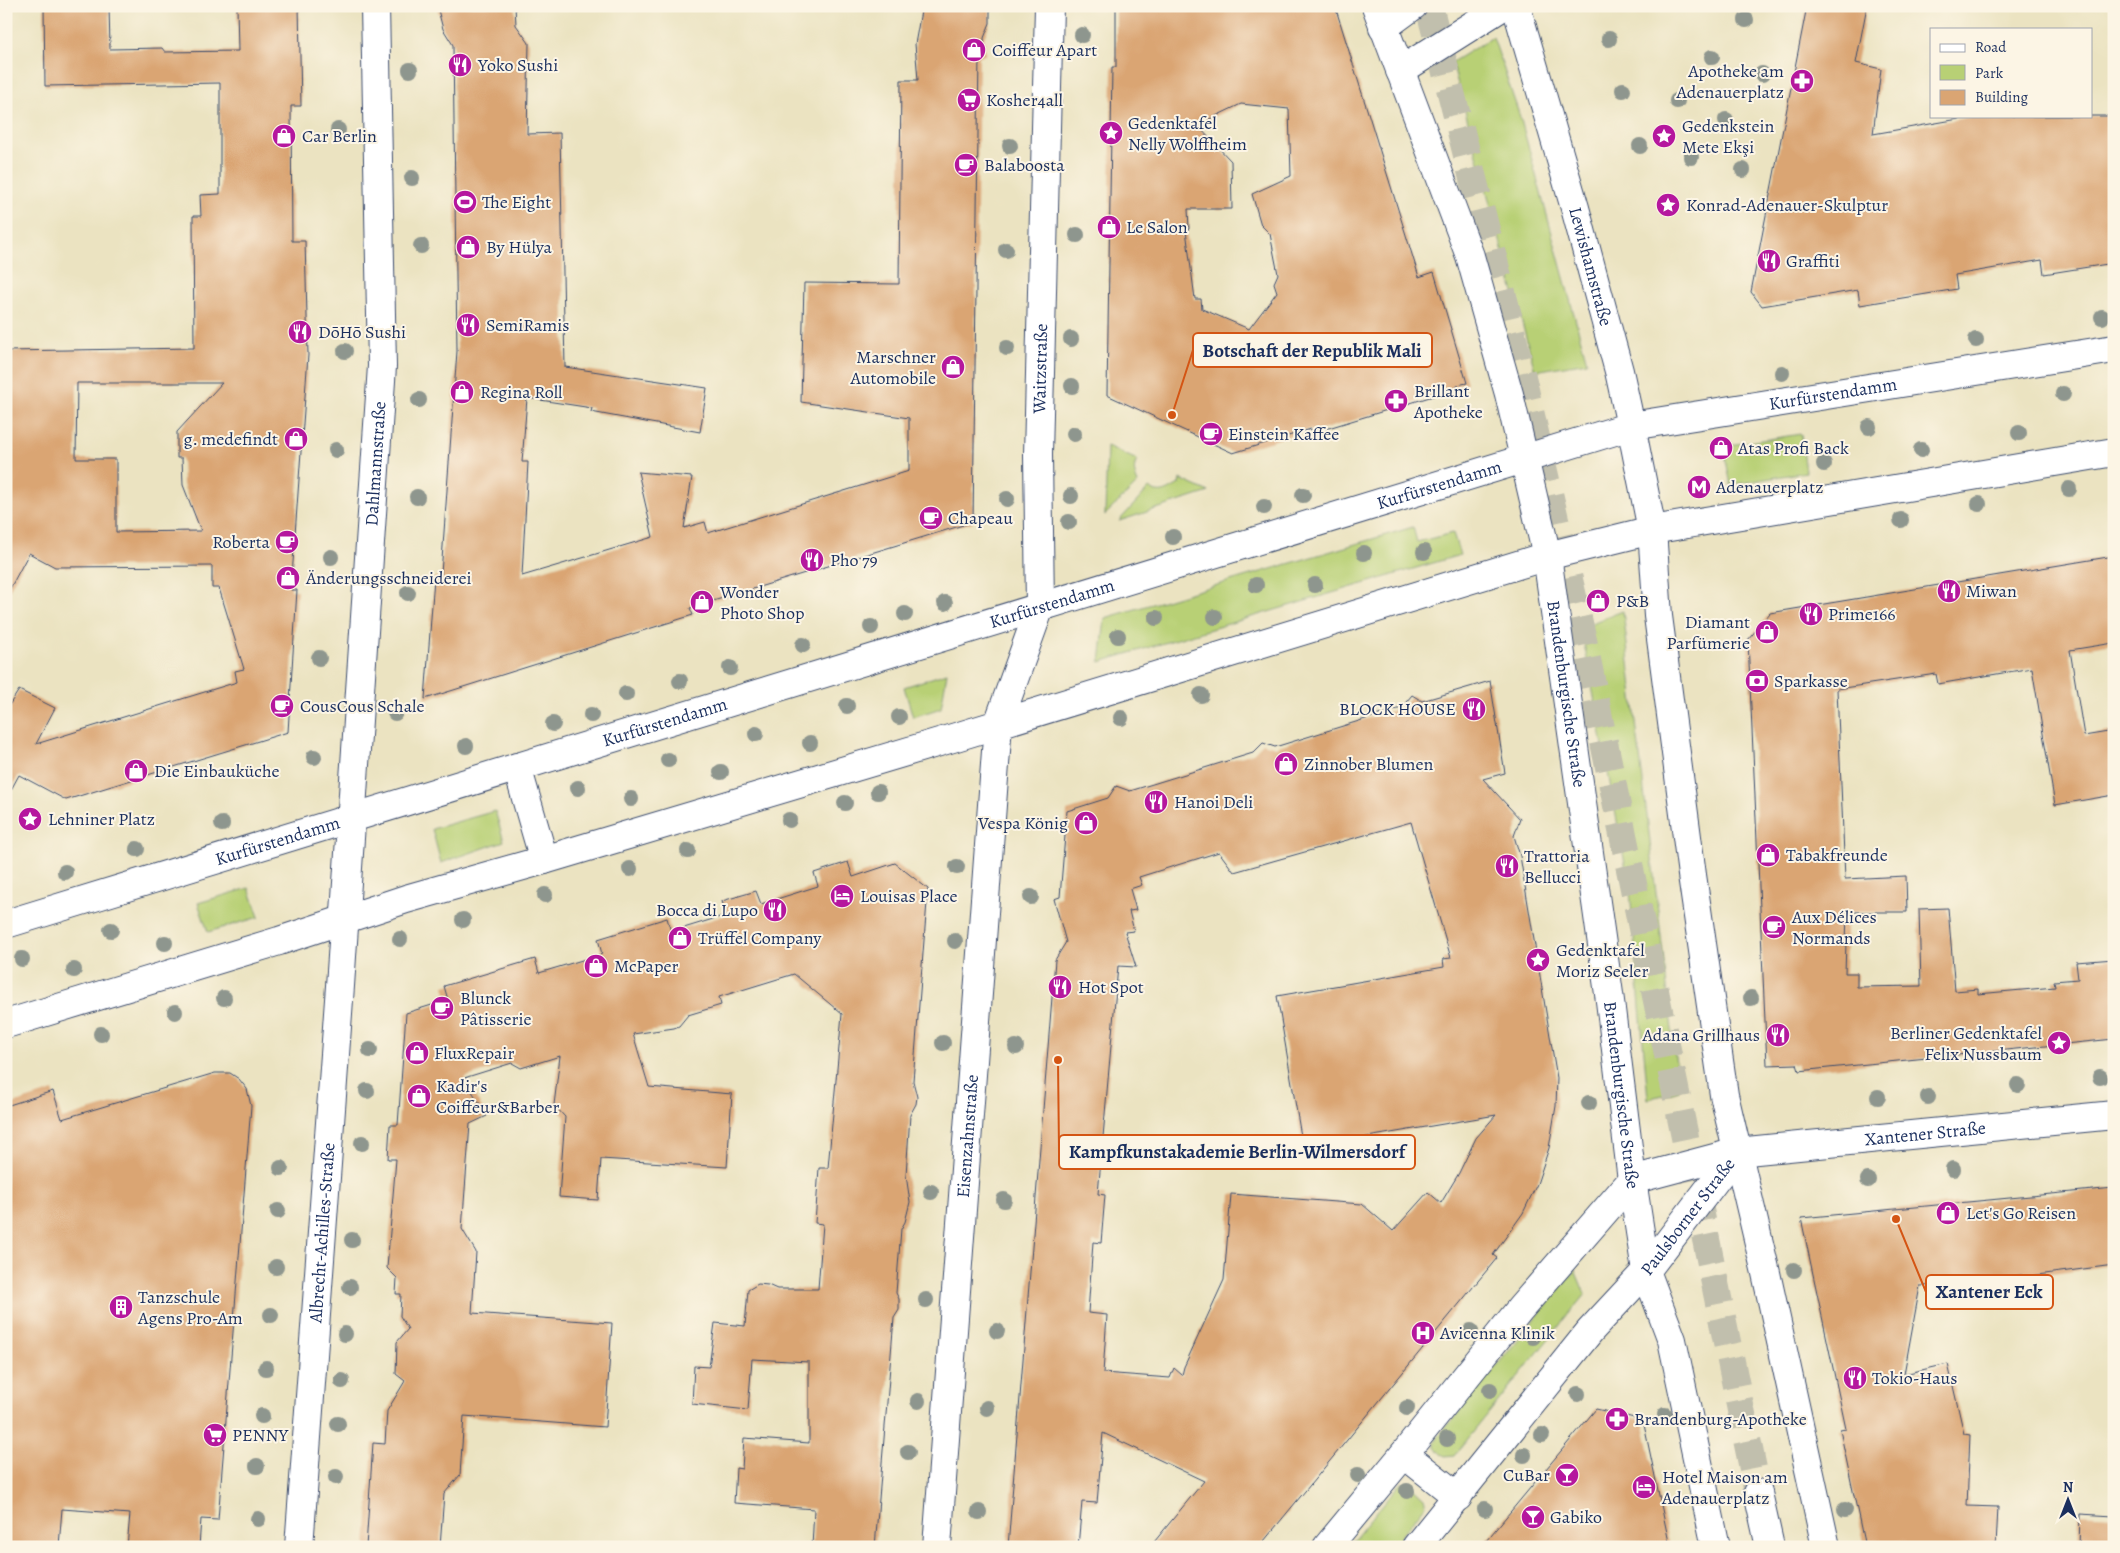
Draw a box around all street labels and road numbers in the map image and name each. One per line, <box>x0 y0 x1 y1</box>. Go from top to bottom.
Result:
street label: Lewishamstraße <box>1563 204 1618 329</box>
street label: Waitzstraße <box>1027 323 1053 415</box>
street label: Kurfürstendamm <box>1767 372 1899 416</box>
street label: Dahlmannstraße <box>359 400 392 527</box>
street label: Kurfürstendamm <box>1374 454 1505 515</box>
street label: Kurfürstendamm <box>987 573 1117 634</box>
street label: Brandenburgische Straße <box>1541 599 1592 789</box>
street label: Kurfürstendamm <box>599 692 730 753</box>
street label: Kurfürstendamm <box>212 810 343 871</box>
street label: Brandenburgische Straße <box>1598 1000 1645 1190</box>
street label: Eisenzahnstraße <box>951 1074 984 1199</box>
street label: Xantener Straße <box>1863 1116 1987 1151</box>
street label: Albrecht-Achilles-Straße <box>303 1142 341 1325</box>
street label: Paulsborner Straße <box>1635 1153 1740 1280</box>

